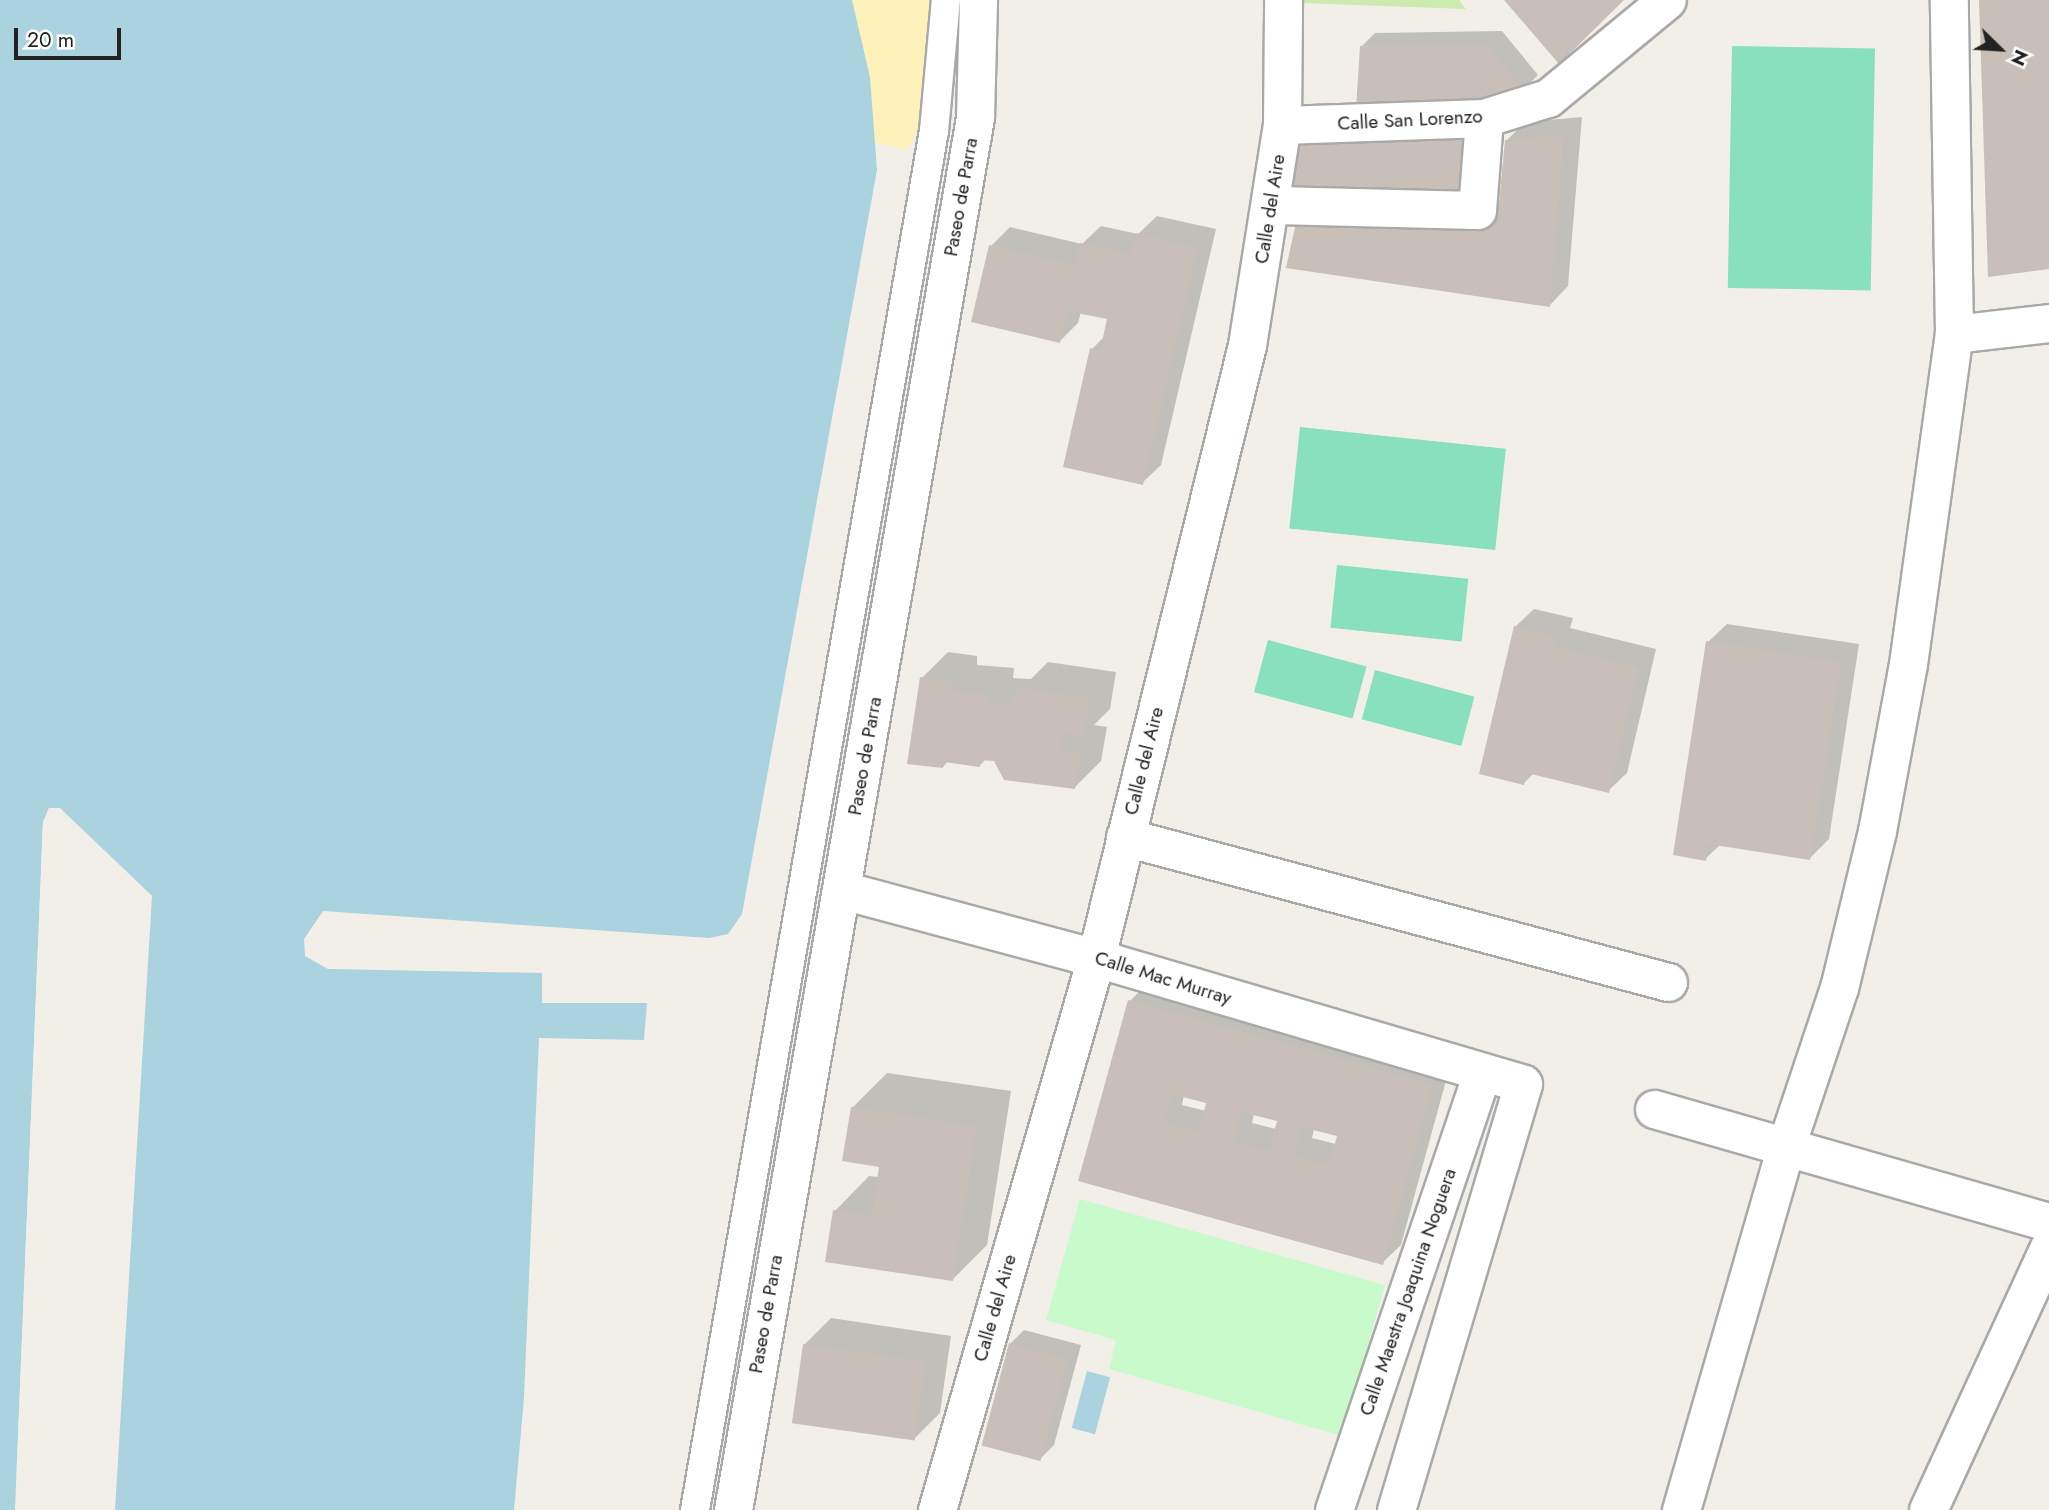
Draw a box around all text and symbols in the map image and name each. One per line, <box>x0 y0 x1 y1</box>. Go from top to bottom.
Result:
scale bar <box>18 14 124 58</box>
north arrow <box>1965 14 2035 84</box>
text: 20 m <box>27 25 74 55</box>
text: N <box>2004 45 2035 70</box>
street label: Calle San Lorenzo <box>1337 105 1483 135</box>
street label: Paseo de Parra <box>939 136 983 258</box>
street label: Calle del Aire <box>1250 153 1290 265</box>
street label: Paseo de Parra <box>843 695 887 817</box>
street label: Calle del Aire <box>1120 705 1168 817</box>
street label: Calle Mac Murray <box>1092 946 1234 1010</box>
street label: Calle Maestra Joaquina Noguera <box>1355 1165 1461 1419</box>
street label: Calle del Aire <box>969 1252 1021 1364</box>
street label: Paseo de Parra <box>744 1253 788 1375</box>

